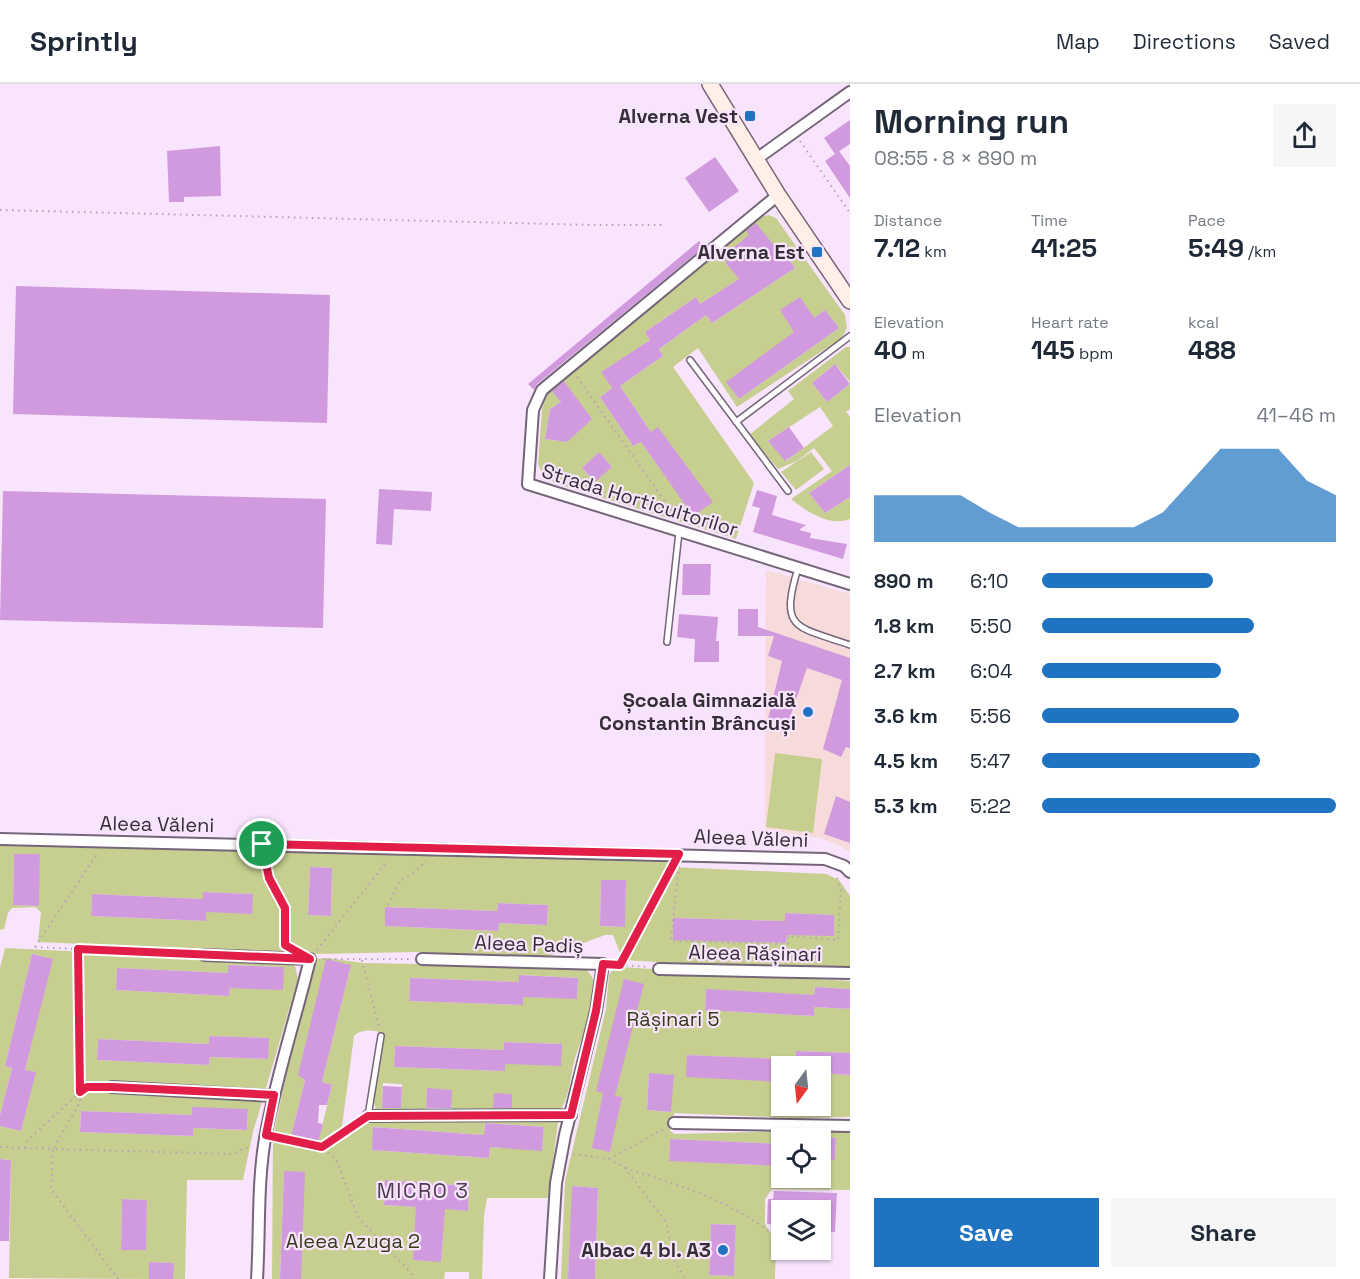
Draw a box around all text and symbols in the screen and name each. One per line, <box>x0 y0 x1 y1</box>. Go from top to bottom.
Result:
text: Sprintly <box>30 23 138 59</box>
text: Map <box>1056 28 1100 55</box>
text: Directions <box>1133 28 1236 55</box>
text: Saved <box>1269 28 1330 55</box>
text: Morning run <box>874 101 1069 143</box>
place label: Alverna Vest <box>618 103 738 129</box>
button: share <box>1273 104 1336 167</box>
marker: Alverna Vest <box>743 109 757 123</box>
text: 08:55 · 8 × 890 m <box>874 145 1037 171</box>
text: Distance <box>874 210 942 231</box>
text: Time <box>1031 210 1067 231</box>
text: Pace <box>1188 210 1225 231</box>
text: 7.12 <box>874 231 920 265</box>
text: 41:25 <box>1031 231 1097 265</box>
text: 5:49 <box>1188 231 1244 265</box>
place label: Alverna Est <box>697 239 805 265</box>
text: km <box>920 241 947 262</box>
text: /km <box>1244 241 1276 262</box>
marker: Alverna Est <box>810 245 824 259</box>
text: Elevation <box>874 312 944 333</box>
text: Heart rate <box>1031 312 1109 333</box>
text: kcal <box>1188 312 1219 333</box>
text: 40 <box>874 333 907 367</box>
text: 145 <box>1031 333 1075 367</box>
text: 488 <box>1188 333 1236 367</box>
text: m <box>907 343 925 364</box>
text: bpm <box>1075 343 1113 364</box>
text: Elevation <box>874 402 962 428</box>
text: 41–46 m <box>1256 402 1336 428</box>
street label: Strada Horticultorilor <box>539 458 741 542</box>
text: 890 m <box>874 568 933 594</box>
text: 6:10 <box>970 568 1008 594</box>
text: 1.8 km <box>874 613 934 639</box>
text: 5:50 <box>970 613 1012 639</box>
text: 2.7 km <box>874 658 936 684</box>
text: 6:04 <box>970 658 1013 684</box>
place label: Școala Gimnazială Constantin Brâncuși <box>599 687 796 737</box>
text: 3.6 km <box>874 703 938 729</box>
text: 5:56 <box>970 703 1011 729</box>
marker: Școala Gimnazială Constantin Brâncuși <box>801 705 815 719</box>
text: 4.5 km <box>874 748 938 774</box>
text: 5:47 <box>970 748 1010 774</box>
text: 5.3 km <box>874 793 938 819</box>
text: 5:22 <box>970 793 1011 819</box>
street label: Aleea Văleni <box>99 810 215 838</box>
pin <box>236 818 287 869</box>
street label: Aleea Văleni <box>693 823 809 853</box>
icon: arrive <box>245 827 278 860</box>
street label: Aleea Padiș <box>474 929 584 959</box>
street label: Aleea Rășinari <box>688 939 822 967</box>
park label: Rășinari 5 <box>627 1006 719 1032</box>
north arrow <box>771 1056 831 1116</box>
map controls <box>771 1056 831 1260</box>
button: locate <box>771 1128 831 1188</box>
district label: MICRO 3 <box>377 1177 469 1204</box>
button: Save <box>874 1198 1099 1267</box>
button: Share <box>1111 1198 1336 1267</box>
button: layers <box>771 1200 831 1260</box>
park label: Aleea Azuga 2 <box>286 1228 420 1254</box>
place label: Albac 4 bl. A3 <box>581 1237 711 1263</box>
marker: Albac 4 bl. A3 <box>716 1243 730 1257</box>

